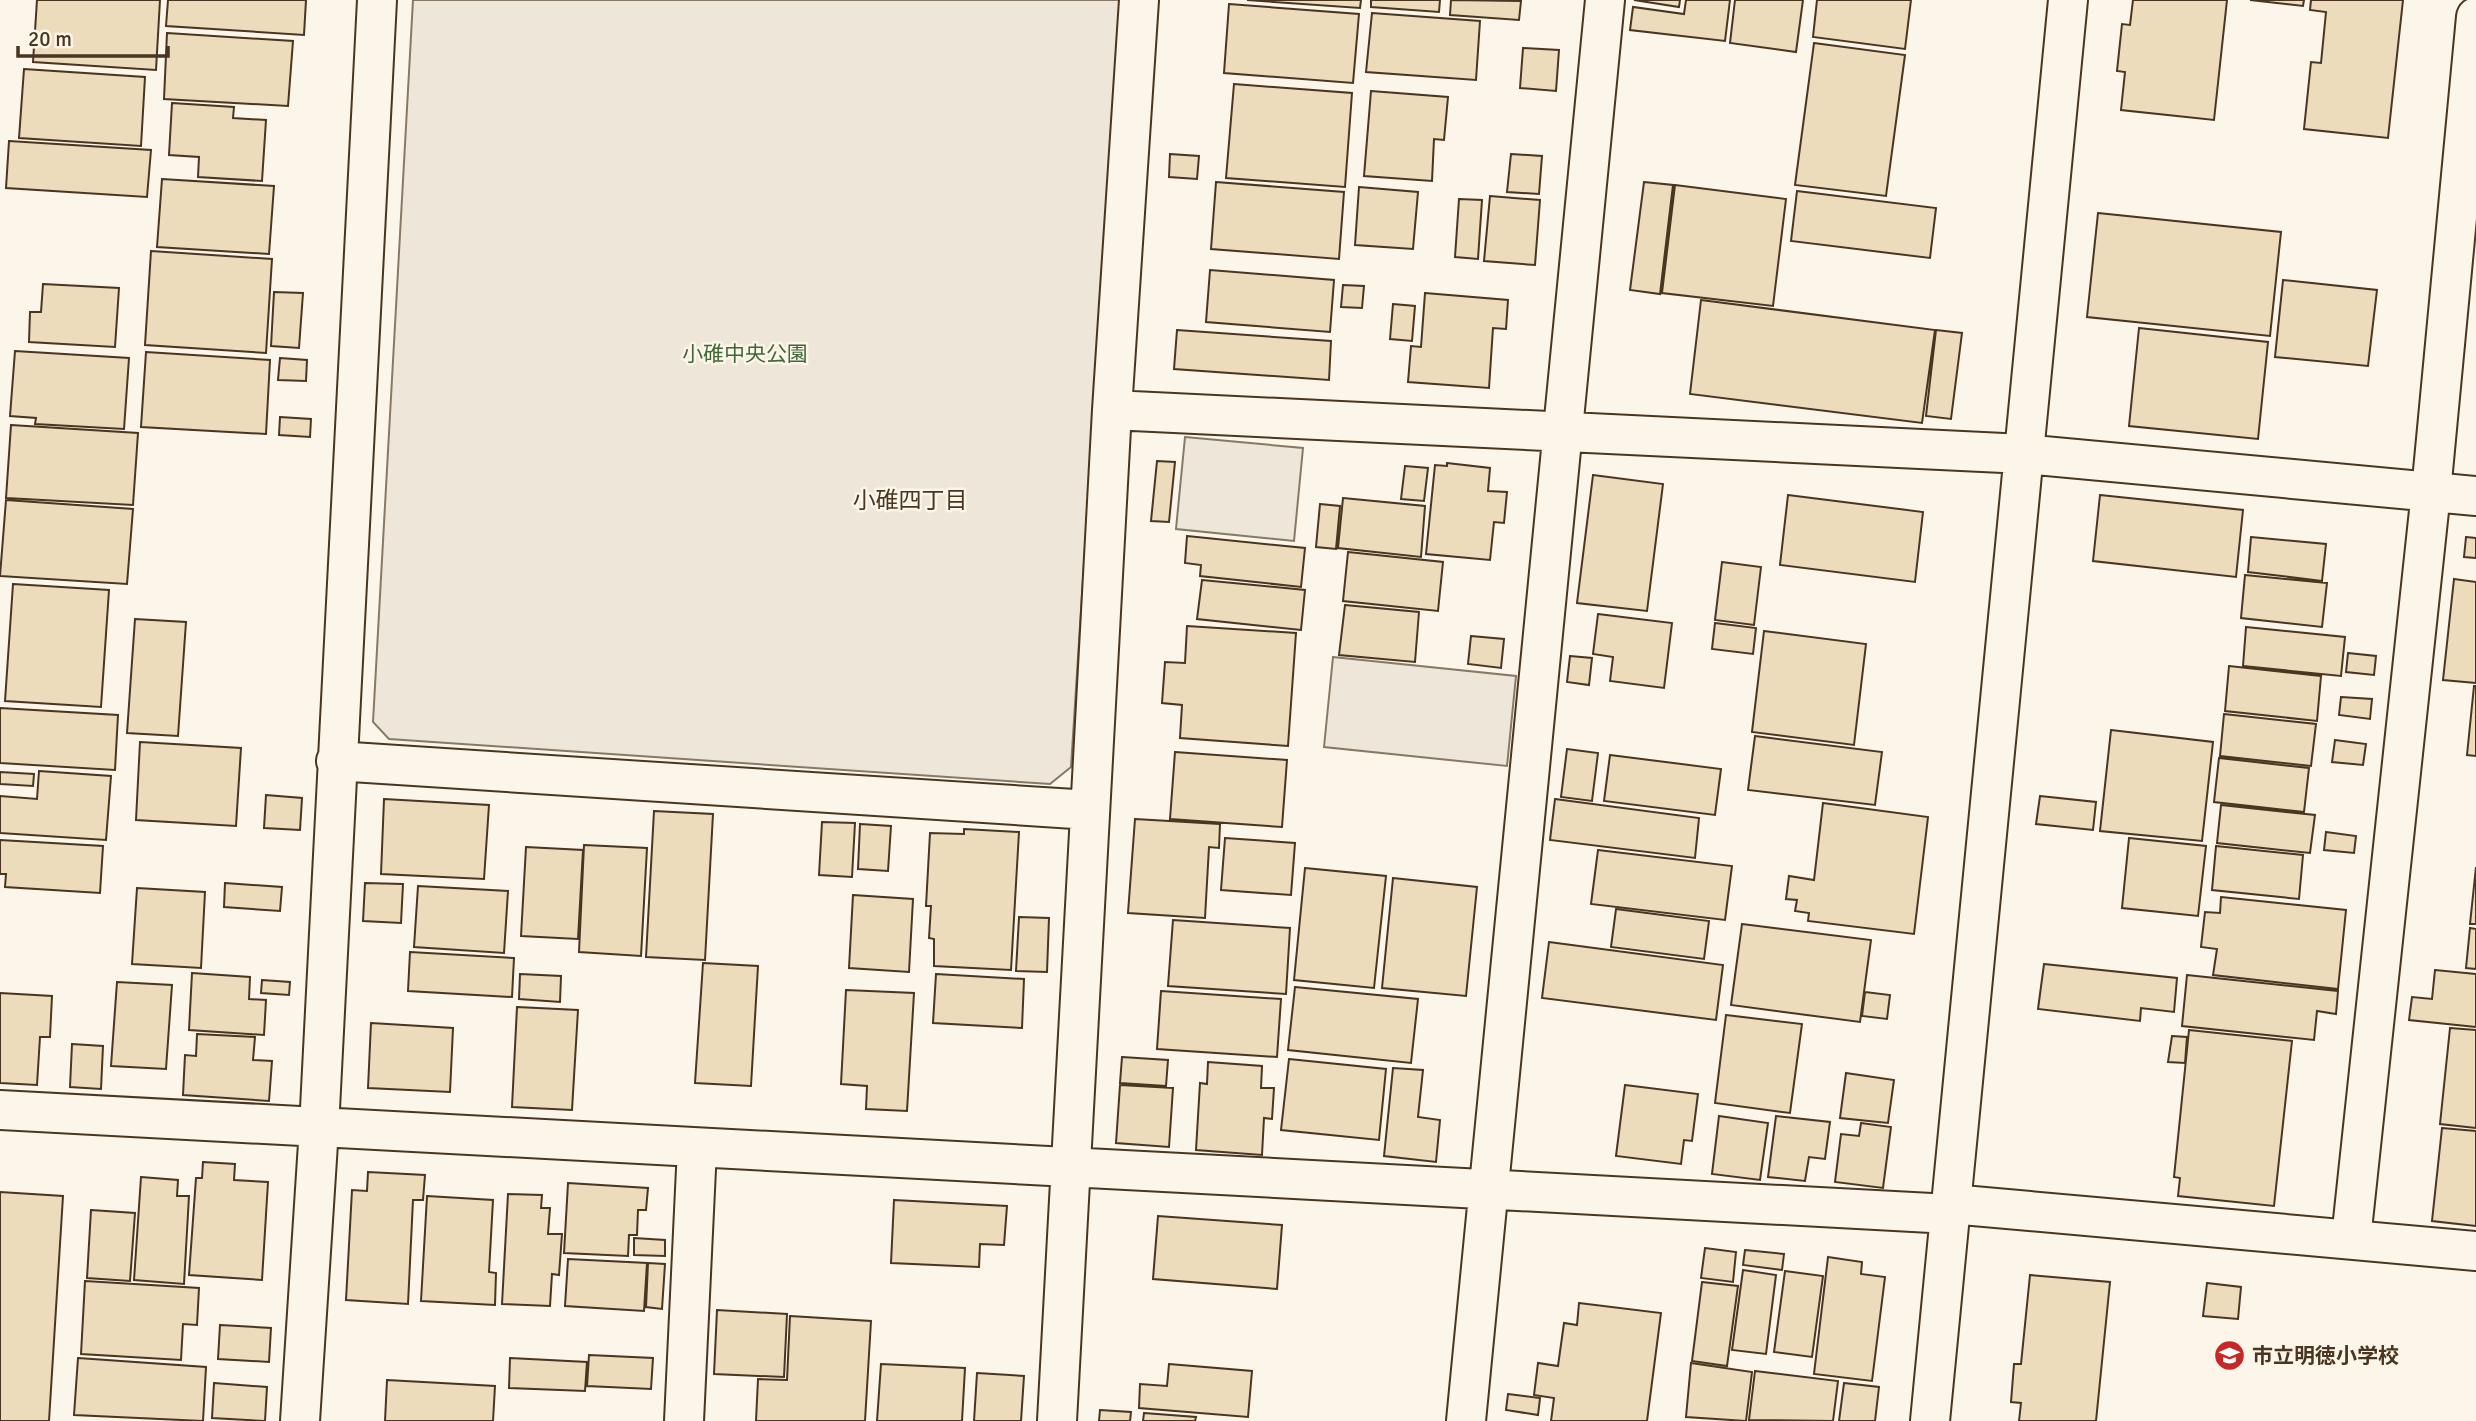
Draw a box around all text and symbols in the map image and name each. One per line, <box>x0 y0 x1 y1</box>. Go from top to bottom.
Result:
scale bar <box>18 14 168 58</box>
text: 20 m <box>28 26 72 52</box>
park label: 小碓中央公園 <box>682 341 808 367</box>
district label: 小碓四丁目 <box>853 486 968 515</box>
school or university icon: 市立明徳小学校 <box>2212 1339 2246 1373</box>
place label: 市立明徳小学校 <box>2252 1343 2399 1369</box>

